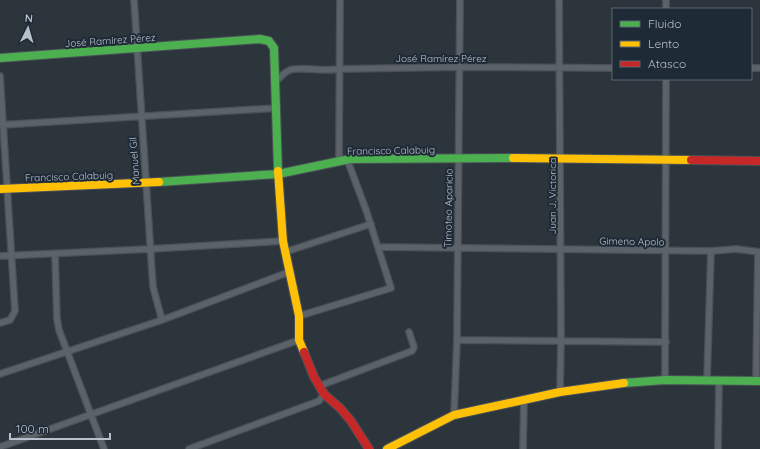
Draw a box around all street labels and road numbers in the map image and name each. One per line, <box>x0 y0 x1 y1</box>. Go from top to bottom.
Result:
street label: José Ramírez Pérez <box>64 31 156 50</box>
street label: José Ramírez Pérez <box>395 52 487 65</box>
street label: Manuel Gil <box>126 137 143 185</box>
street label: Francisco Calabuig <box>347 143 435 158</box>
street label: Juan J. Victorica <box>546 158 559 234</box>
street label: Francisco Calabuig <box>25 168 113 185</box>
street label: Timoteo Aparicio <box>441 168 456 248</box>
street label: Gimeno Apolo <box>599 234 665 249</box>

